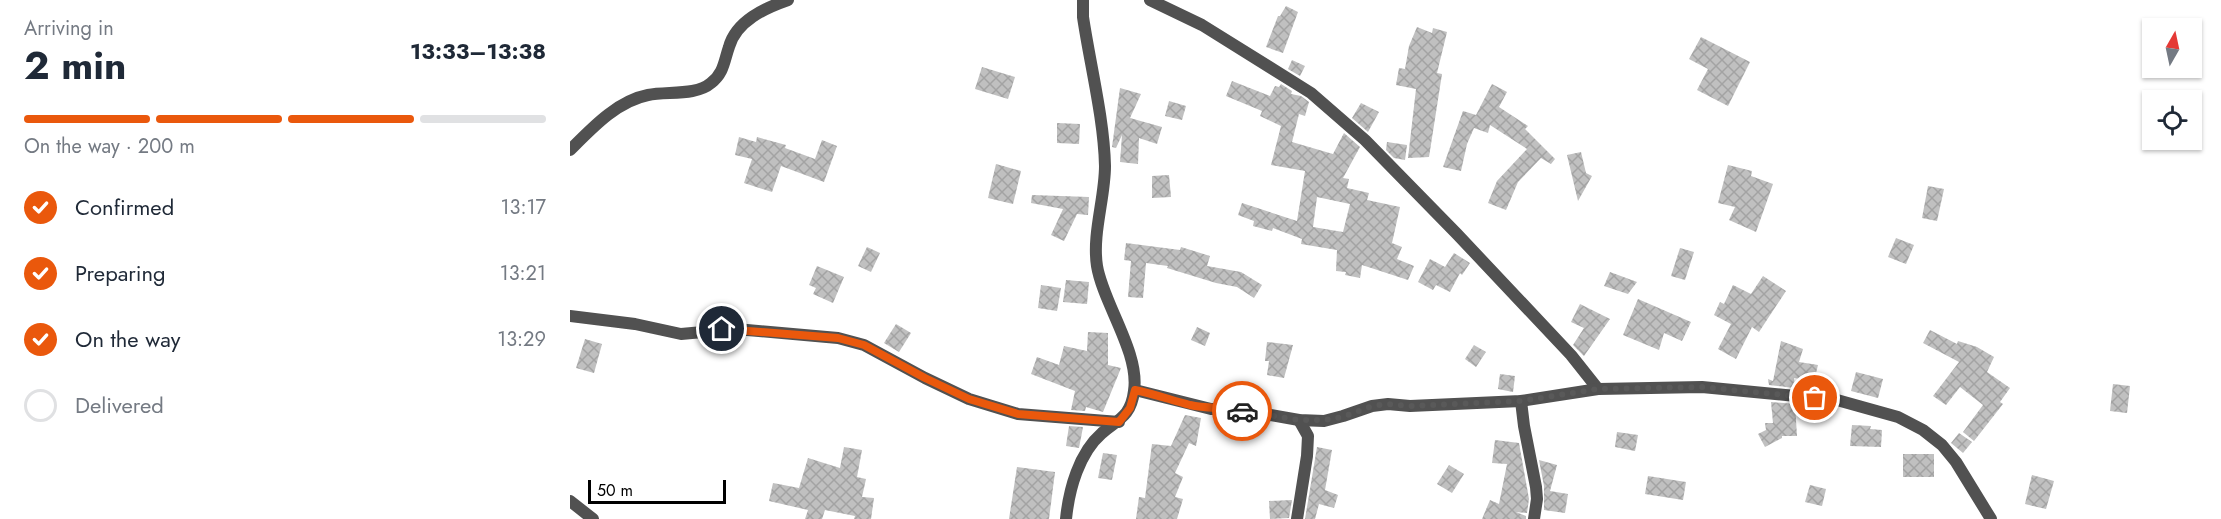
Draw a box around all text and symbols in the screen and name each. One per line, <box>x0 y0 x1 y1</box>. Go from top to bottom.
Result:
text: Arriving in <box>24 14 114 43</box>
north arrow <box>2142 18 2202 78</box>
map controls <box>2142 18 2202 150</box>
text: 13:33–13:38 <box>410 35 546 67</box>
text: 2 min <box>24 37 126 94</box>
button: locate <box>2142 90 2202 150</box>
text: On the way · 200 m <box>24 132 195 161</box>
icon: check <box>24 191 57 224</box>
text: Confirmed <box>75 191 174 223</box>
text: 13:17 <box>501 193 546 222</box>
icon: check <box>24 257 57 290</box>
text: Preparing <box>75 257 166 289</box>
text: 13:21 <box>500 259 546 288</box>
pin <box>696 303 747 354</box>
icon: home <box>705 312 738 345</box>
icon: check <box>24 323 57 356</box>
text: On the way <box>75 323 180 355</box>
text: 13:29 <box>497 325 546 354</box>
pin <box>1789 372 1840 423</box>
courier <box>1212 381 1272 441</box>
icon: bag <box>1798 381 1831 414</box>
text: Delivered <box>75 389 164 421</box>
icon: car <box>1226 395 1259 428</box>
scale bar <box>588 477 726 504</box>
text: 50 m <box>597 479 633 502</box>

